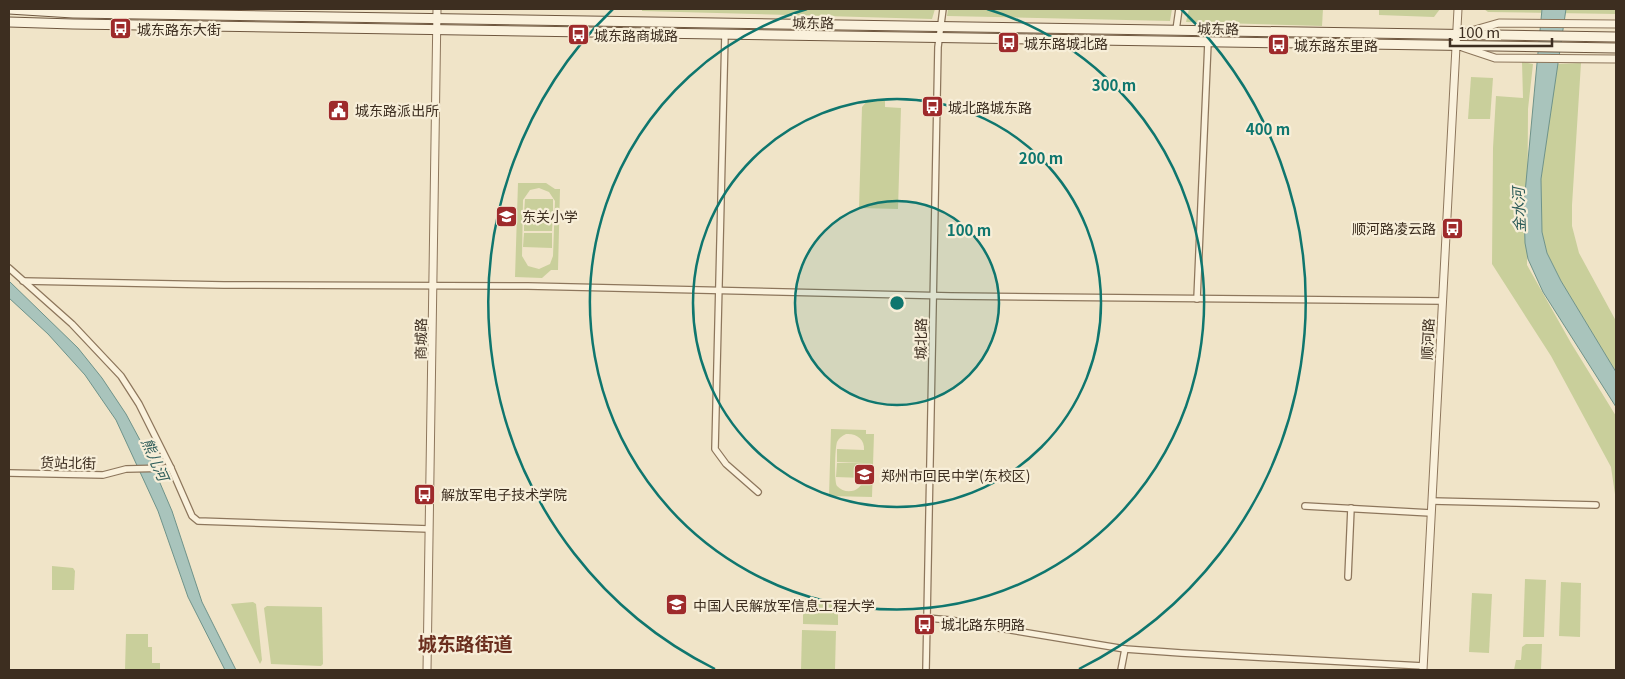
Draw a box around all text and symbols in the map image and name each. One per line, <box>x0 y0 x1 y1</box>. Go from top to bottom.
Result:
street label: 城东路 <box>792 12 834 32</box>
scale bar <box>1450 15 1552 47</box>
bus stop icon: 城东路东大街 <box>109 17 133 41</box>
street label: 城东路 <box>1197 18 1239 38</box>
place label: 城东路东大街 <box>137 19 221 39</box>
text: 100 m <box>1458 21 1500 42</box>
bus stop icon: 城东路商城路 <box>566 23 590 47</box>
place label: 城东路商城路 <box>594 25 678 45</box>
bus stop icon: 城东路城北路 <box>996 31 1020 55</box>
place label: 城东路城北路 <box>1024 33 1108 53</box>
bus stop icon: 城东路东里路 <box>1266 33 1290 57</box>
place label: 城东路东里路 <box>1294 35 1378 55</box>
text: 300 m <box>1092 74 1136 95</box>
bus stop icon: 城北路城东路 <box>920 95 944 119</box>
place label: 城北路城东路 <box>948 97 1032 117</box>
public building icon: 城东路派出所 <box>327 98 351 122</box>
place label: 城东路派出所 <box>355 100 439 120</box>
text: 400 m <box>1246 118 1290 139</box>
text: 200 m <box>1019 147 1063 168</box>
water label: 金水河 <box>1507 184 1529 233</box>
school or university icon: 东关小学 <box>494 204 518 228</box>
place label: 东关小学 <box>522 206 578 226</box>
bus stop icon: 顺河路凌云路 <box>1440 216 1464 240</box>
place label: 顺河路凌云路 <box>1352 218 1436 238</box>
text: 100 m <box>947 219 991 240</box>
centre of rings <box>888 294 906 312</box>
street label: 商城路 <box>410 318 430 360</box>
street label: 城北路 <box>910 318 930 360</box>
street label: 顺河路 <box>1416 318 1438 360</box>
water label: 熊儿河 <box>137 434 176 487</box>
street label: 货站北街 <box>40 452 96 472</box>
school or university icon: 郑州市回民中学(东校区) <box>853 463 877 487</box>
place label: 郑州市回民中学(东校区) <box>881 465 1030 485</box>
bus stop icon: 解放军电子技术学院 <box>413 482 437 506</box>
place label: 解放军电子技术学院 <box>441 484 567 504</box>
school or university icon: 中国人民解放军信息工程大学 <box>665 593 689 617</box>
place label: 中国人民解放军信息工程大学 <box>693 595 875 615</box>
bus stop icon: 城北路东明路 <box>913 612 937 636</box>
place label: 城北路东明路 <box>941 614 1025 634</box>
district label: 城东路街道 <box>417 629 513 656</box>

